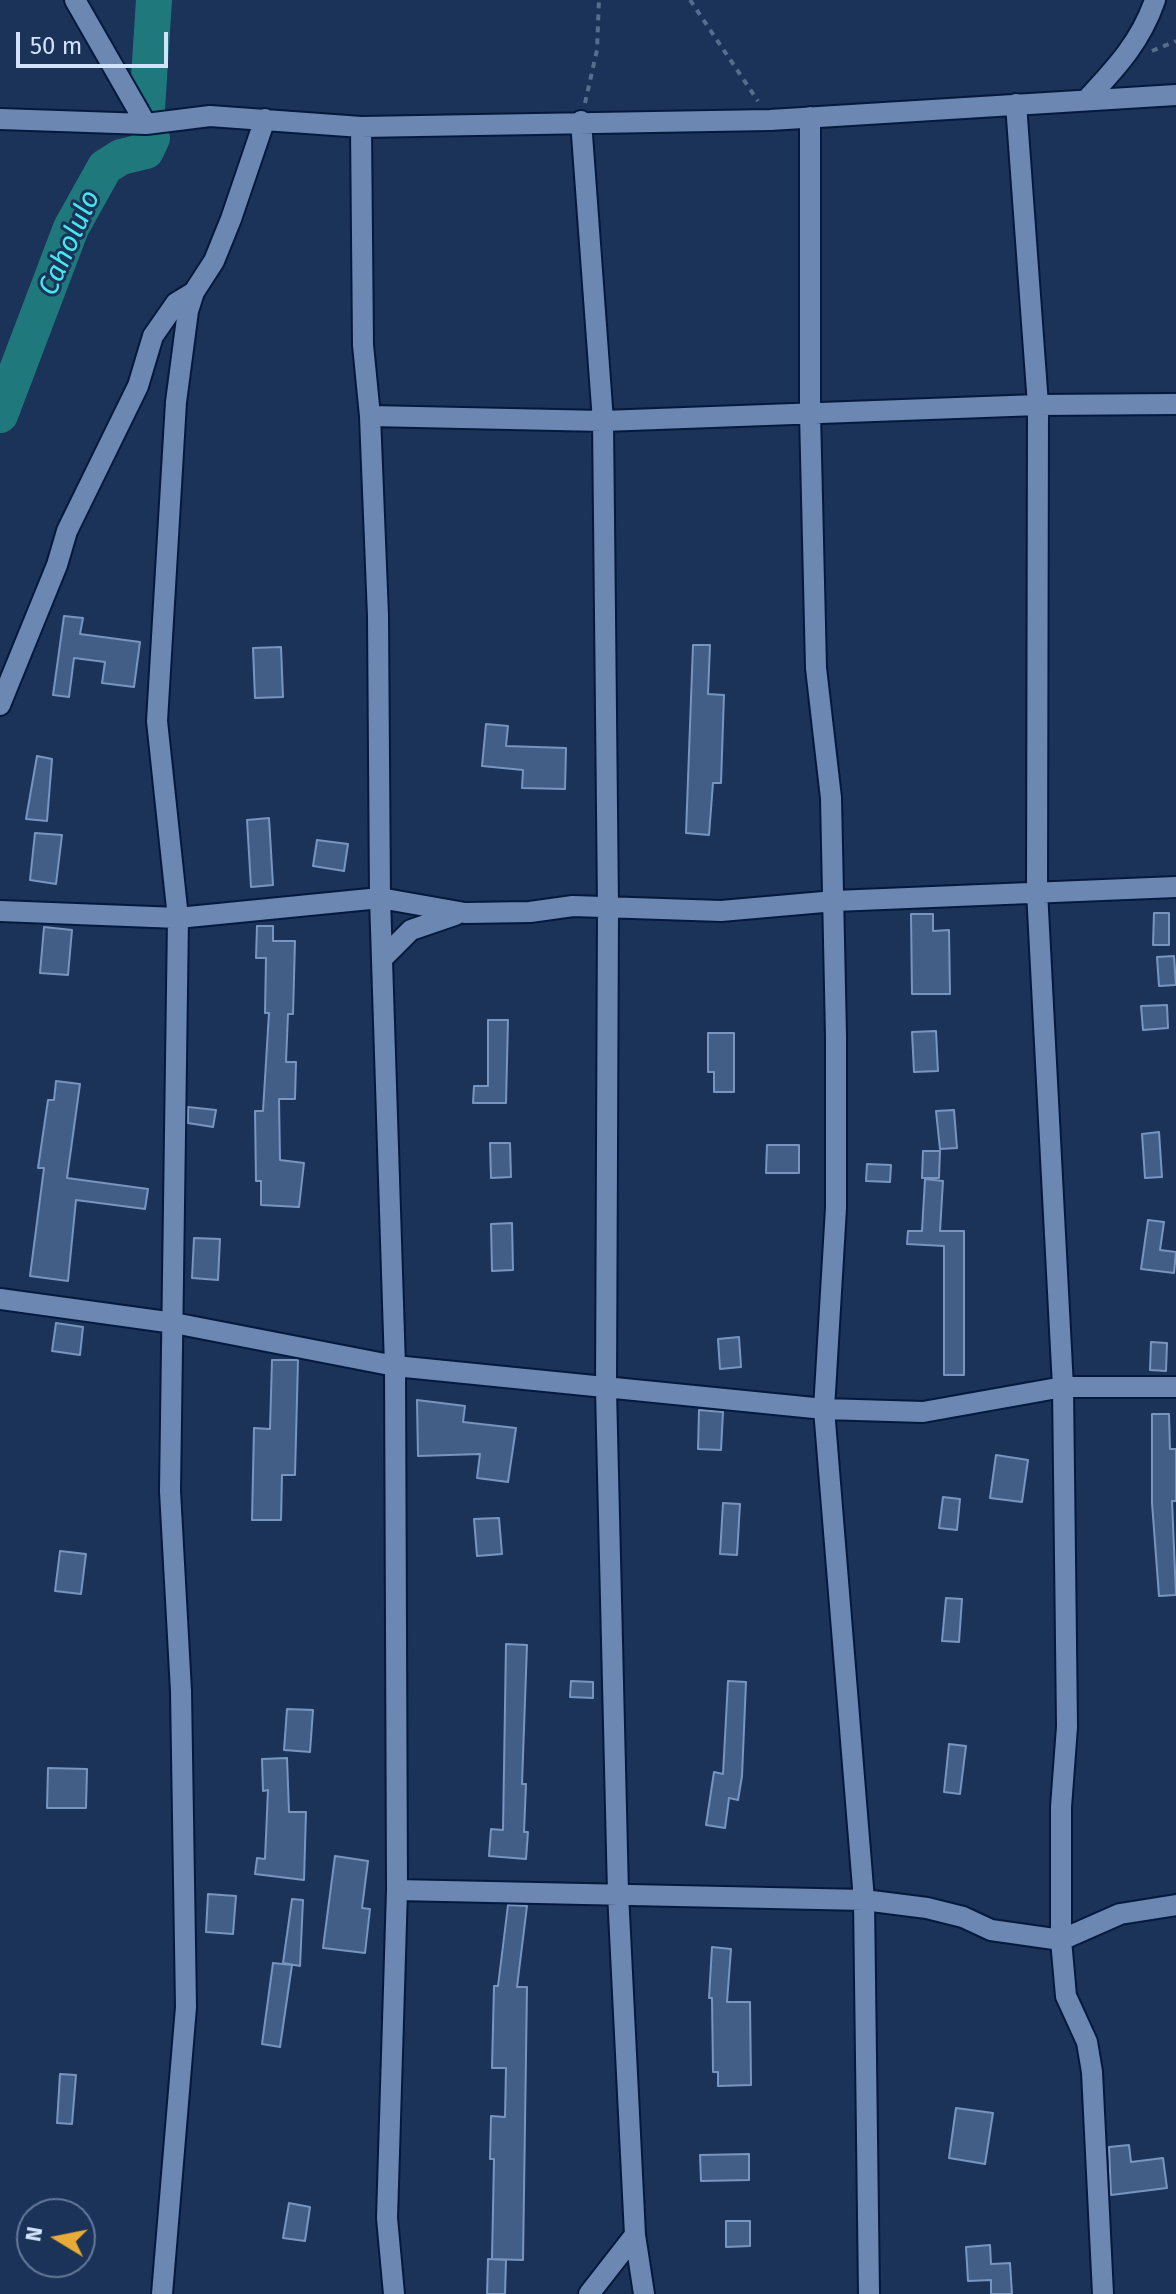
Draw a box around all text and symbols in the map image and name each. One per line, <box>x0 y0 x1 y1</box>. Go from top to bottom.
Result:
scale bar <box>20 16 172 66</box>
text: 50 m <box>30 32 82 60</box>
water label: Caholulo <box>32 185 108 301</box>
north arrow <box>16 2198 96 2278</box>
text: N <box>19 2225 48 2244</box>

